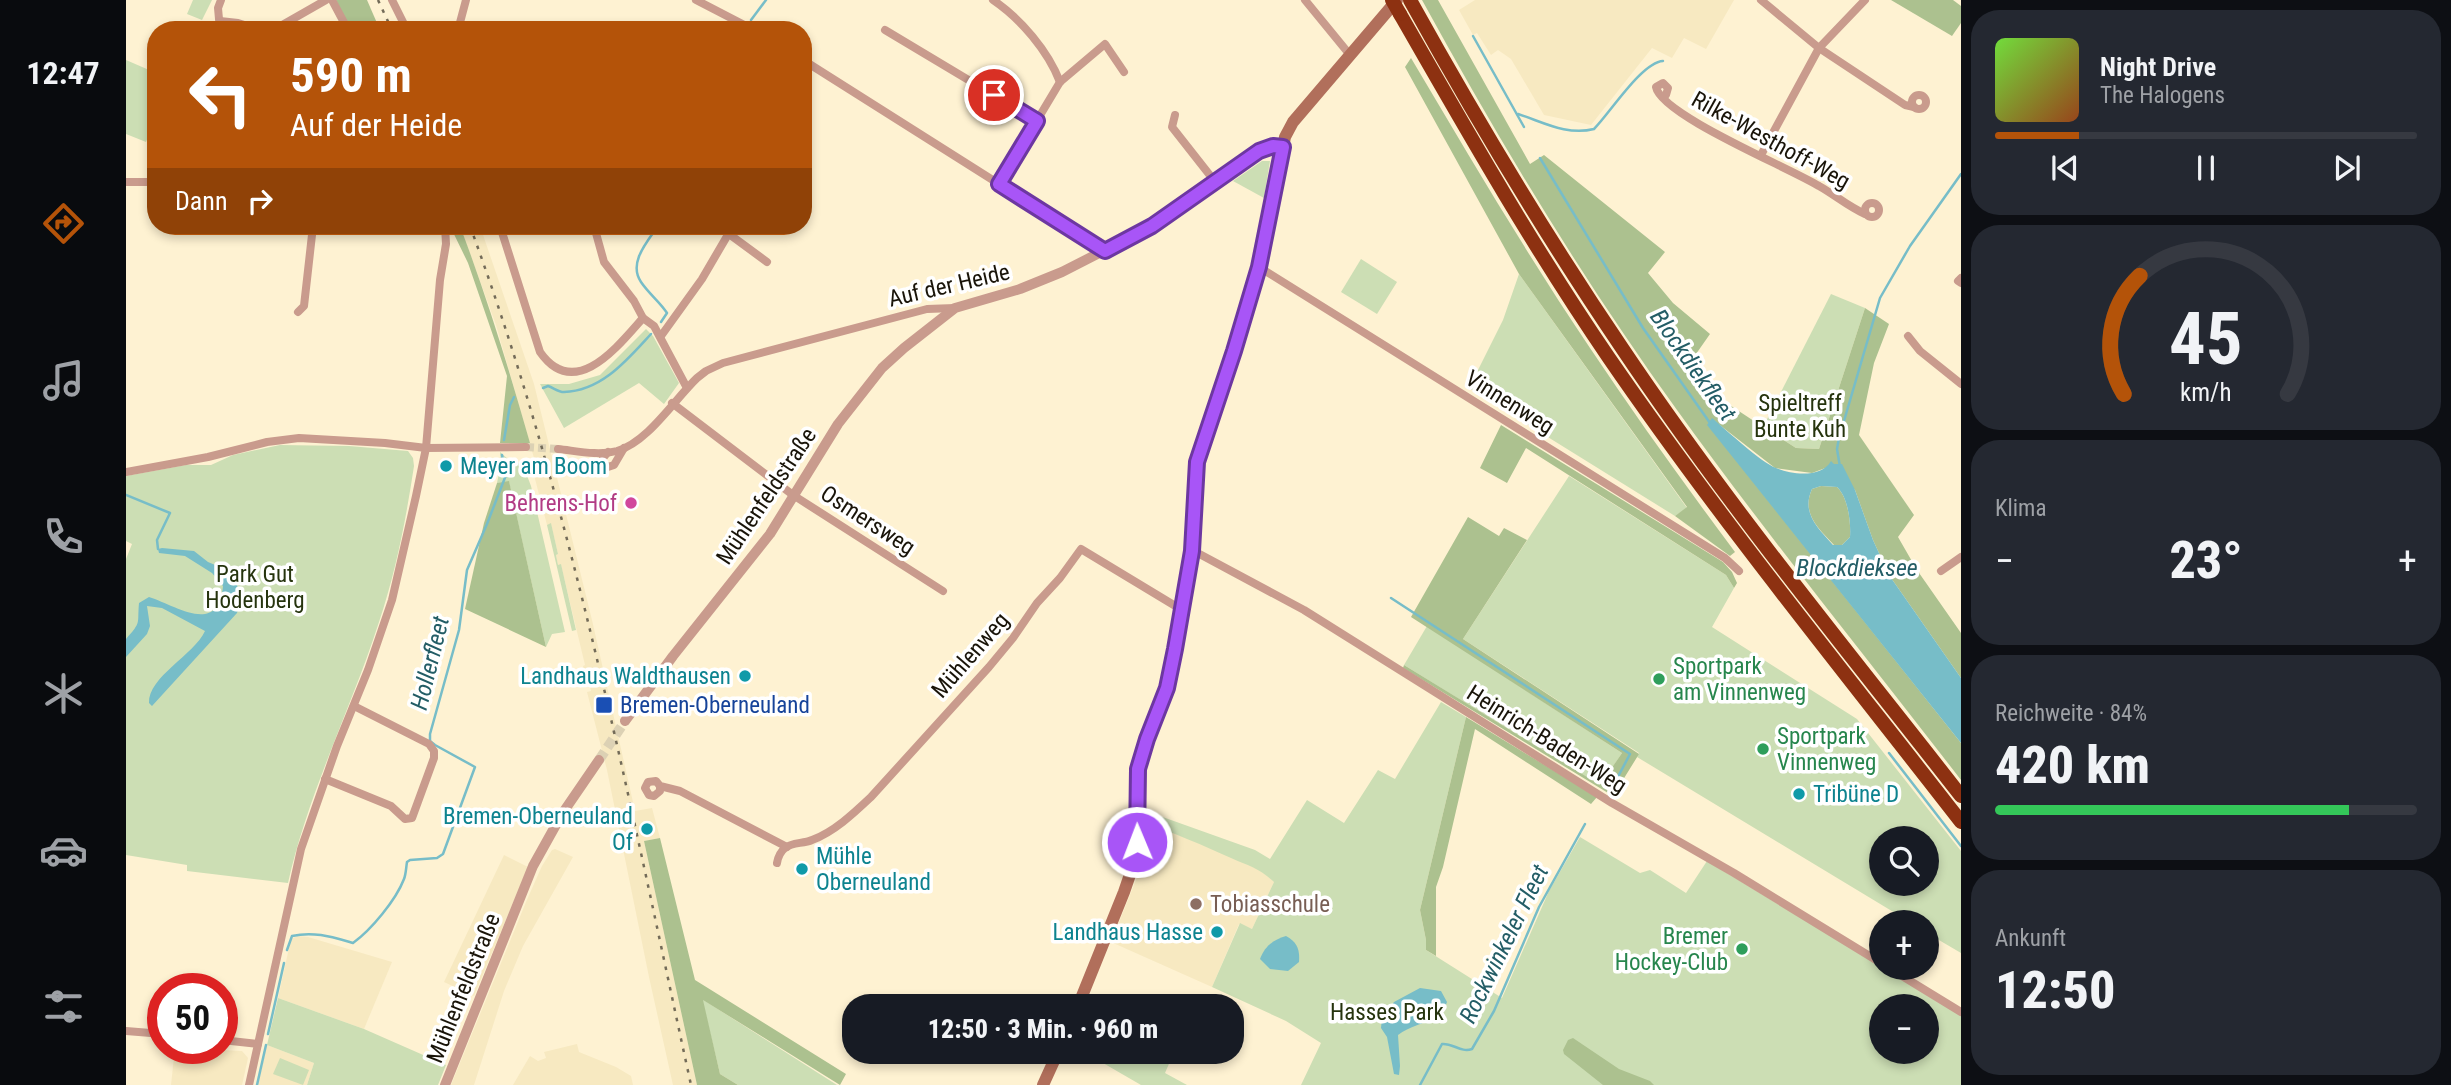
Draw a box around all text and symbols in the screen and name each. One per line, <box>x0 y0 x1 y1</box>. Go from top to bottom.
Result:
text: 590 m <box>290 47 412 104</box>
icon: left <box>175 49 266 140</box>
text: Night Drive <box>2100 52 2216 82</box>
text: 12:47 <box>26 54 100 92</box>
pin <box>964 65 1024 125</box>
icon: arrive <box>975 76 1013 114</box>
text: The Halogens <box>2100 82 2225 109</box>
street label: Rilke-Westhoff-Weg <box>1687 86 1855 195</box>
text: Auf der Heide <box>290 106 462 144</box>
icon: previous <box>2046 149 2084 187</box>
icon: pause <box>2187 149 2225 187</box>
icon: next <box>2328 149 2366 187</box>
icon: right <box>241 182 279 220</box>
text: Dann <box>175 186 227 216</box>
icon: directions <box>39 199 88 248</box>
street label: Auf der Heide <box>886 258 1012 313</box>
text: 45 <box>2169 296 2243 382</box>
water label: Blockdiekfleet <box>1644 304 1742 426</box>
icon: music <box>39 356 88 405</box>
street label: Vinnenweg <box>1460 365 1559 440</box>
text: km/h <box>2180 377 2232 406</box>
park label: Spieltreff Bunte Kuh <box>1754 390 1846 443</box>
street label: Mühlenfeldstraße <box>711 423 822 570</box>
place label: Meyer am Boom <box>460 453 607 480</box>
marker: Meyer am Boom <box>438 458 454 474</box>
street label: Osmersweg <box>816 480 920 561</box>
place label: Behrens-Hof <box>505 490 618 517</box>
marker: Behrens-Hof <box>623 495 639 511</box>
text: Klima <box>1995 495 2046 522</box>
icon: phone <box>39 512 88 561</box>
text: 23° <box>2169 530 2243 591</box>
text: − <box>1995 539 2014 583</box>
text: + <box>2398 539 2417 583</box>
water label: Blockdieksee <box>1796 554 1918 582</box>
park label: Park Gut Hodenberg <box>205 561 305 614</box>
street label: Mühlenweg <box>926 607 1015 703</box>
water label: Hollerfleet <box>405 613 455 713</box>
place label: Sportpark am Vinnenweg <box>1673 653 1806 706</box>
place label: Landhaus Waldthausen <box>520 663 731 690</box>
marker: Landhaus Waldthausen <box>737 668 753 684</box>
icon: climate <box>39 669 88 718</box>
marker: Sportpark am Vinnenweg <box>1651 671 1667 687</box>
street label: Heinrich-Baden-Weg <box>1462 679 1632 799</box>
place label: Bremen-Oberneuland <box>620 692 810 719</box>
marker: Bremen-Oberneuland <box>594 695 614 715</box>
text: Reichweite · 84% <box>1995 700 2147 727</box>
place label: Sportpark Vinnenweg <box>1777 723 1876 776</box>
text: 420 km <box>1995 735 2150 796</box>
marker: Sportpark Vinnenweg <box>1755 741 1771 757</box>
place label: Tribüne D <box>1813 781 1899 808</box>
marker: Tribüne D <box>1791 786 1807 802</box>
place label: Bremen-Oberneuland Of <box>443 803 634 856</box>
position arrow <box>1100 805 1174 879</box>
marker: Bremen-Oberneuland Of <box>639 821 655 837</box>
icon: car <box>39 826 88 875</box>
map controls <box>1869 826 1939 1064</box>
button: search <box>1869 826 1939 896</box>
place label: Mühle Oberneuland <box>816 843 931 896</box>
water label: Rockwinkeler Fleet <box>1454 860 1554 1028</box>
marker: Mühle Oberneuland <box>794 861 810 877</box>
place label: Tobiasschule <box>1210 891 1330 918</box>
marker: Tobiasschule <box>1188 896 1204 912</box>
street label: Mühlenfeldstraße <box>421 909 506 1067</box>
button: + <box>1869 910 1939 980</box>
place label: Landhaus Hasse <box>1052 919 1203 946</box>
place label: Bremer Hockey-Club <box>1615 923 1728 976</box>
marker: Landhaus Hasse <box>1209 924 1225 940</box>
text: Ankunft <box>1995 925 2066 952</box>
marker: Bremer Hockey-Club <box>1734 941 1750 957</box>
text: 12:50 <box>1995 960 2115 1021</box>
speed limit sign: 50 <box>147 973 238 1064</box>
icon: filters <box>39 982 88 1031</box>
button: − <box>1869 994 1939 1064</box>
park label: Hasses Park <box>1330 999 1445 1026</box>
text: 12:50 · 3 Min. · 960 m <box>928 1014 1158 1044</box>

